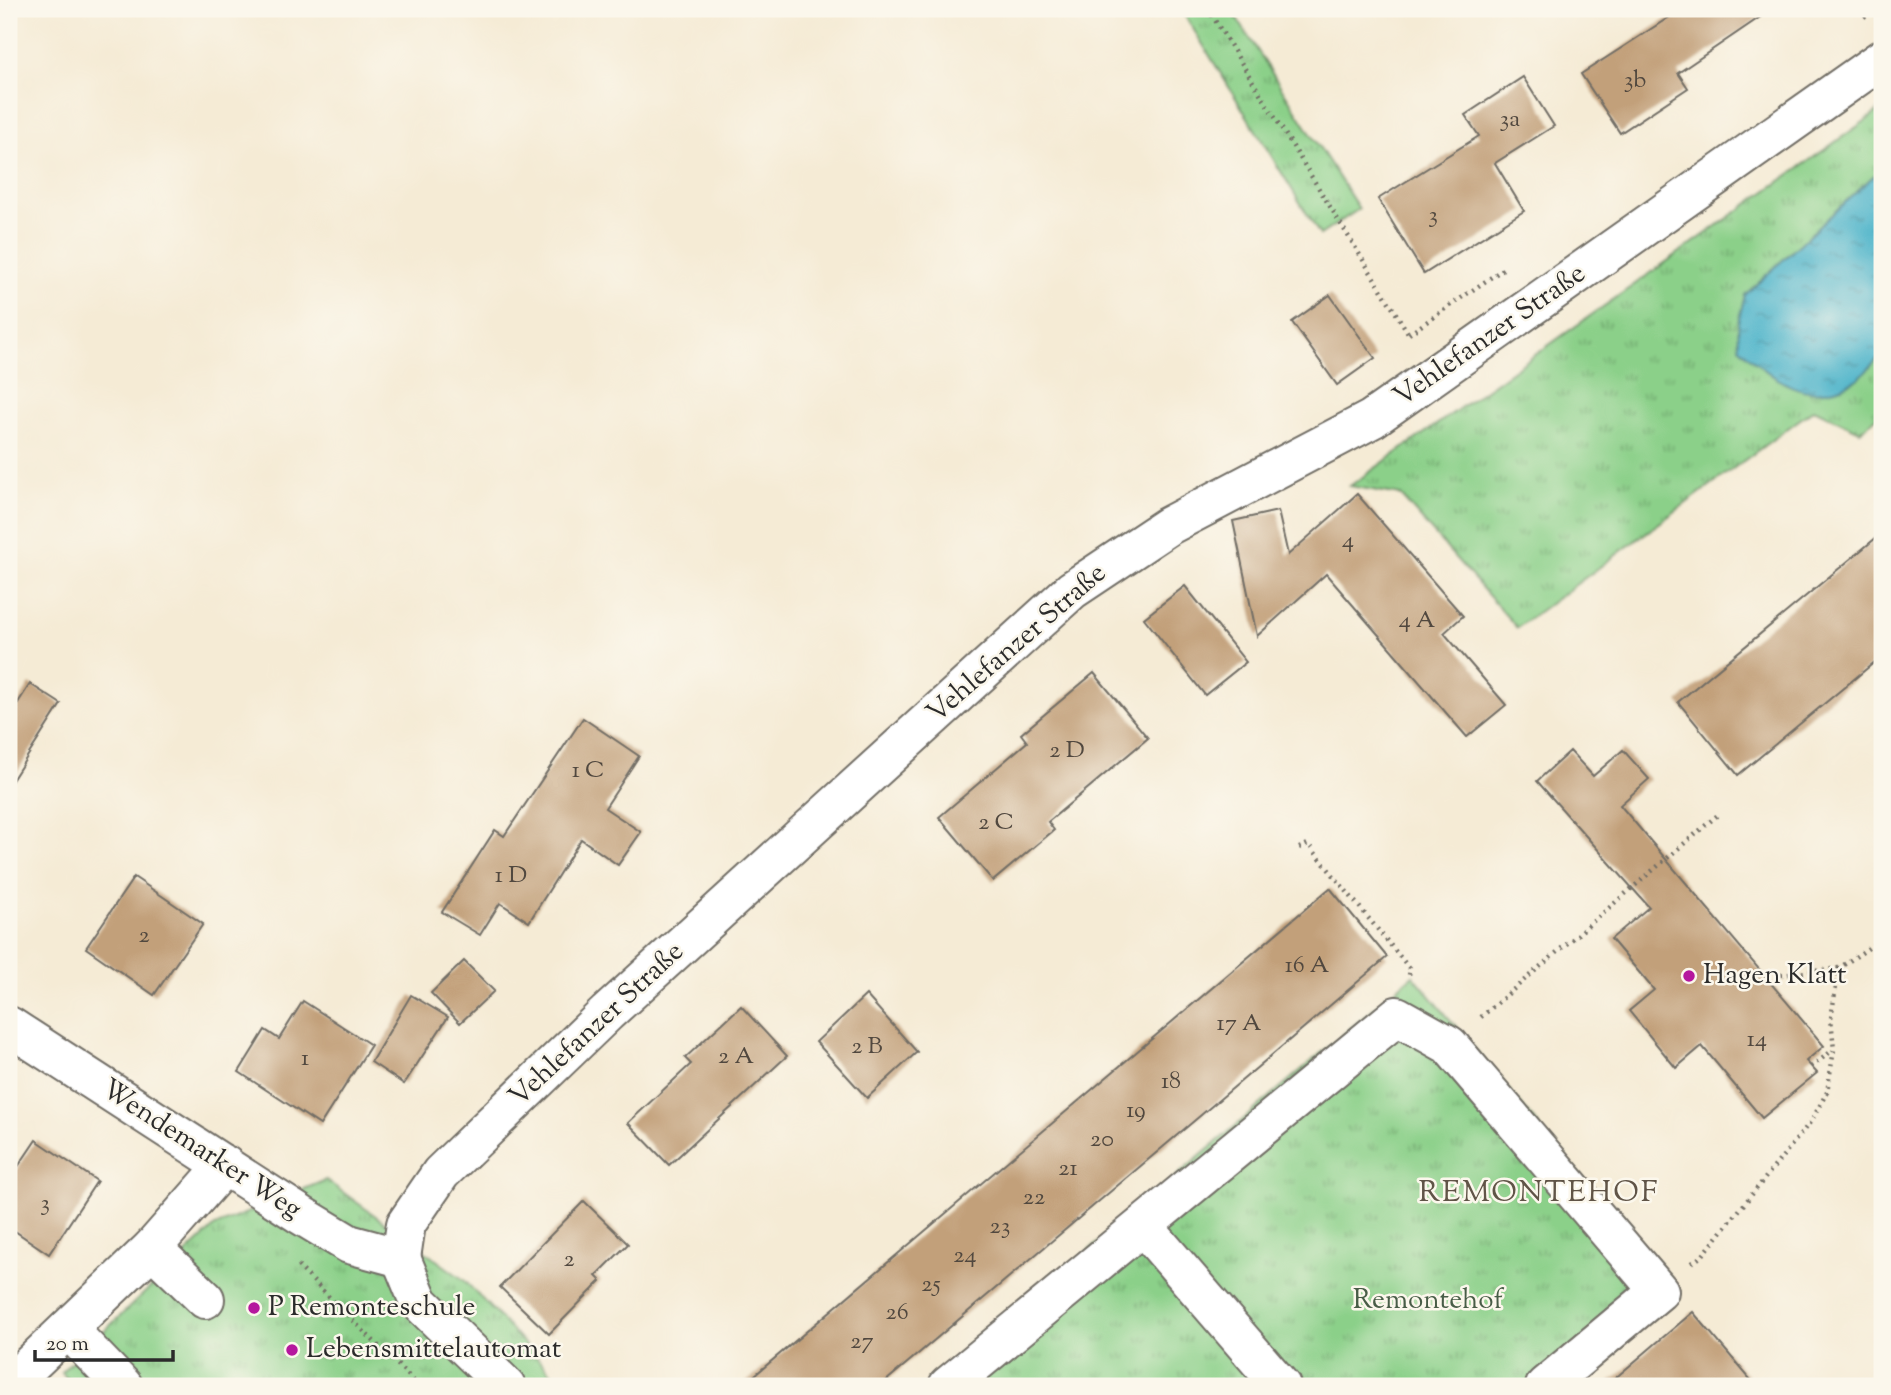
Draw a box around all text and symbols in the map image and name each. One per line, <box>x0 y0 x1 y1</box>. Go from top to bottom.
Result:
house number: 3b <box>1624 64 1646 98</box>
house number: 3a <box>1500 103 1520 137</box>
house number: 3 <box>1428 199 1438 233</box>
street label: Vehlefanzer Straße <box>1386 255 1594 417</box>
house number: 4 <box>1342 524 1354 558</box>
street label: Vehlefanzer Straße <box>918 555 1116 733</box>
house number: 4 A <box>1399 604 1436 638</box>
house number: 2 D <box>1049 734 1085 768</box>
house number: 1 C <box>572 754 604 788</box>
house number: 2 C <box>978 806 1014 840</box>
house number: 1 D <box>495 859 527 893</box>
house number: 2 <box>138 919 150 953</box>
street label: Vehlefanzer Straße <box>501 933 693 1117</box>
house number: 16 A <box>1285 949 1330 983</box>
place label: Hagen Klatt <box>1703 956 1847 996</box>
marker: Hagen Klatt <box>1681 968 1697 984</box>
house number: 17 A <box>1217 1007 1262 1041</box>
house number: 14 <box>1747 1023 1767 1057</box>
house number: 2 B <box>851 1030 883 1064</box>
house number: 2 A <box>718 1040 754 1074</box>
house number: 1 <box>301 1042 309 1076</box>
house number: 18 <box>1161 1065 1181 1099</box>
street label: Wendemarker Weg <box>93 1070 309 1230</box>
house number: 19 <box>1126 1094 1146 1128</box>
house number: 20 <box>1090 1123 1114 1157</box>
house number: 21 <box>1058 1152 1078 1186</box>
district label: REMONTEHOF <box>1418 1172 1660 1215</box>
house number: 22 <box>1023 1181 1045 1215</box>
house number: 3 <box>40 1187 50 1221</box>
house number: 23 <box>990 1210 1010 1244</box>
house number: 24 <box>953 1239 977 1273</box>
house number: 2 <box>563 1243 575 1277</box>
house number: 25 <box>921 1268 941 1302</box>
park label: Remontehof <box>1353 1281 1505 1321</box>
place label: P Remonteschule <box>268 1288 476 1328</box>
house number: 26 <box>885 1296 909 1330</box>
marker: P Remonteschule <box>246 1300 262 1316</box>
scale bar <box>35 1318 173 1362</box>
house number: 27 <box>850 1325 874 1359</box>
text: 20 m <box>46 1330 89 1360</box>
place label: Lebensmittelautomat <box>306 1330 562 1370</box>
marker: Lebensmittelautomat <box>284 1342 300 1358</box>

